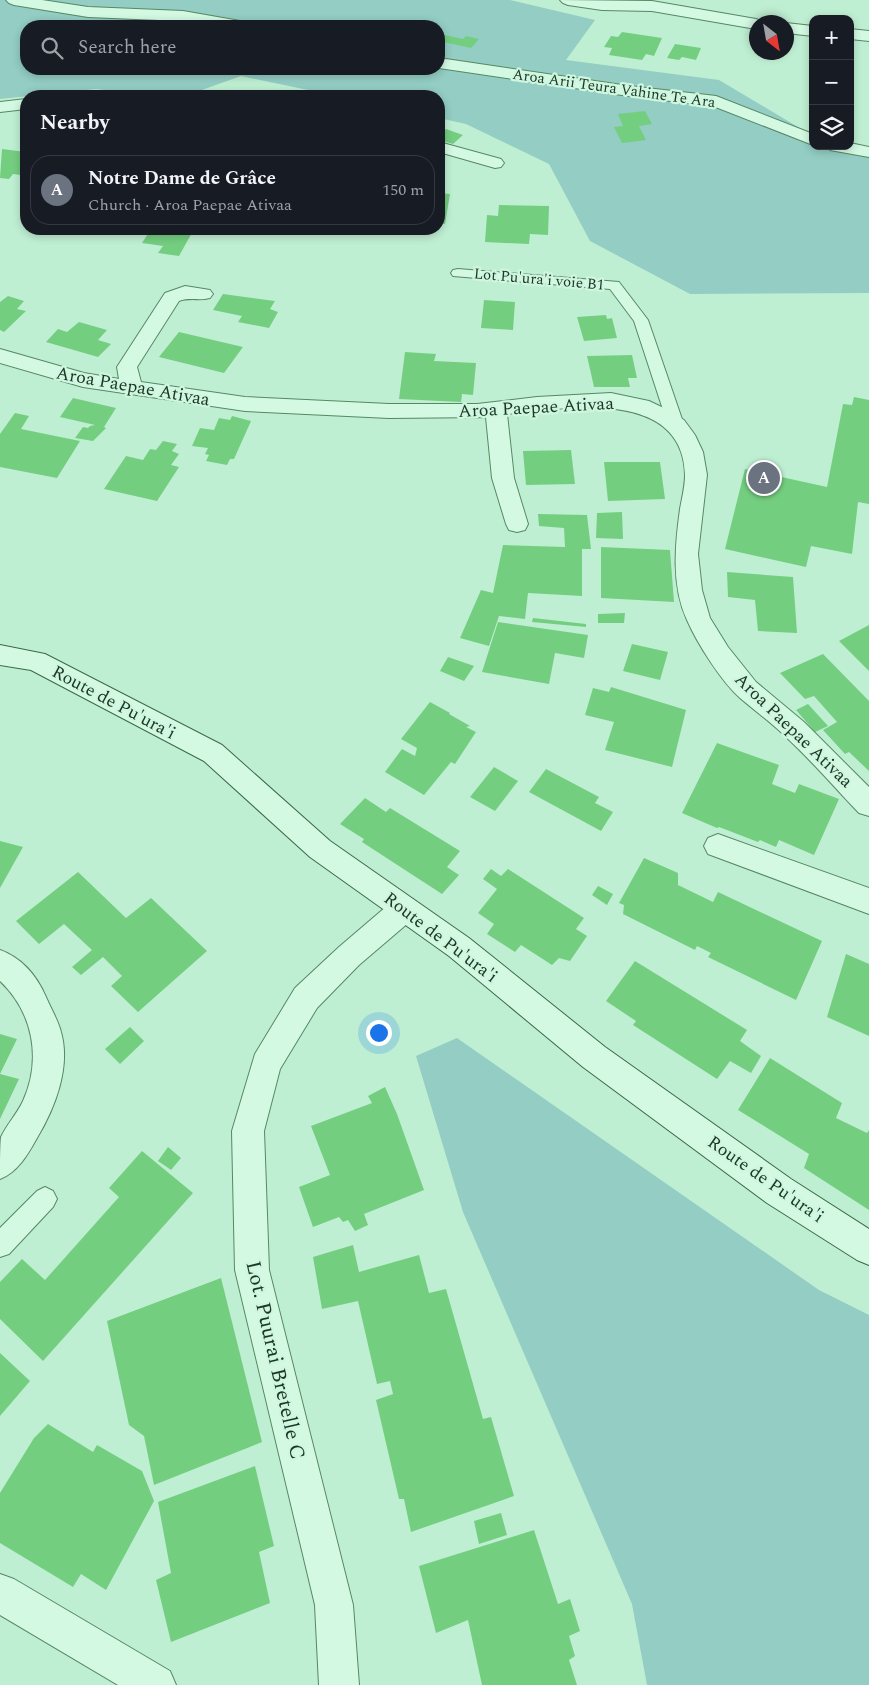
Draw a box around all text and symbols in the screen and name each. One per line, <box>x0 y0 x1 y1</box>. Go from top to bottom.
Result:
north arrow <box>749 15 794 60</box>
map controls <box>809 15 854 150</box>
button: + <box>809 15 854 60</box>
search box <box>20 20 445 75</box>
text: Search here <box>78 33 177 62</box>
icon: search <box>38 34 66 62</box>
button: − <box>809 60 854 105</box>
street label: Aroa Arii Teura Vahine Te Ara <box>511 63 718 114</box>
button: layers <box>809 105 854 150</box>
text: Nearby <box>40 107 110 139</box>
text: Notre Dame de Grâce <box>88 164 276 193</box>
text: A <box>51 178 63 202</box>
text: 150 m <box>382 178 424 202</box>
text: Church · Aroa Paepae Ativaa <box>88 193 292 217</box>
street label: Lot Pu'ura'i voie B1 <box>473 262 605 297</box>
street label: Aroa Paepae Ativaa <box>54 360 212 413</box>
street label: Aroa Paepae Ativaa <box>457 390 615 425</box>
pin: A <box>748 459 780 497</box>
street label: Route de Pu'ura'i <box>47 658 181 747</box>
street label: Aroa Paepae Ativaa <box>728 666 859 794</box>
street label: Route de Pu'ura'i <box>378 885 504 989</box>
your location <box>366 1020 392 1046</box>
street label: Route de Pu'ura'i <box>702 1129 830 1230</box>
street label: Lot. Puurai Bretelle C <box>237 1258 313 1463</box>

